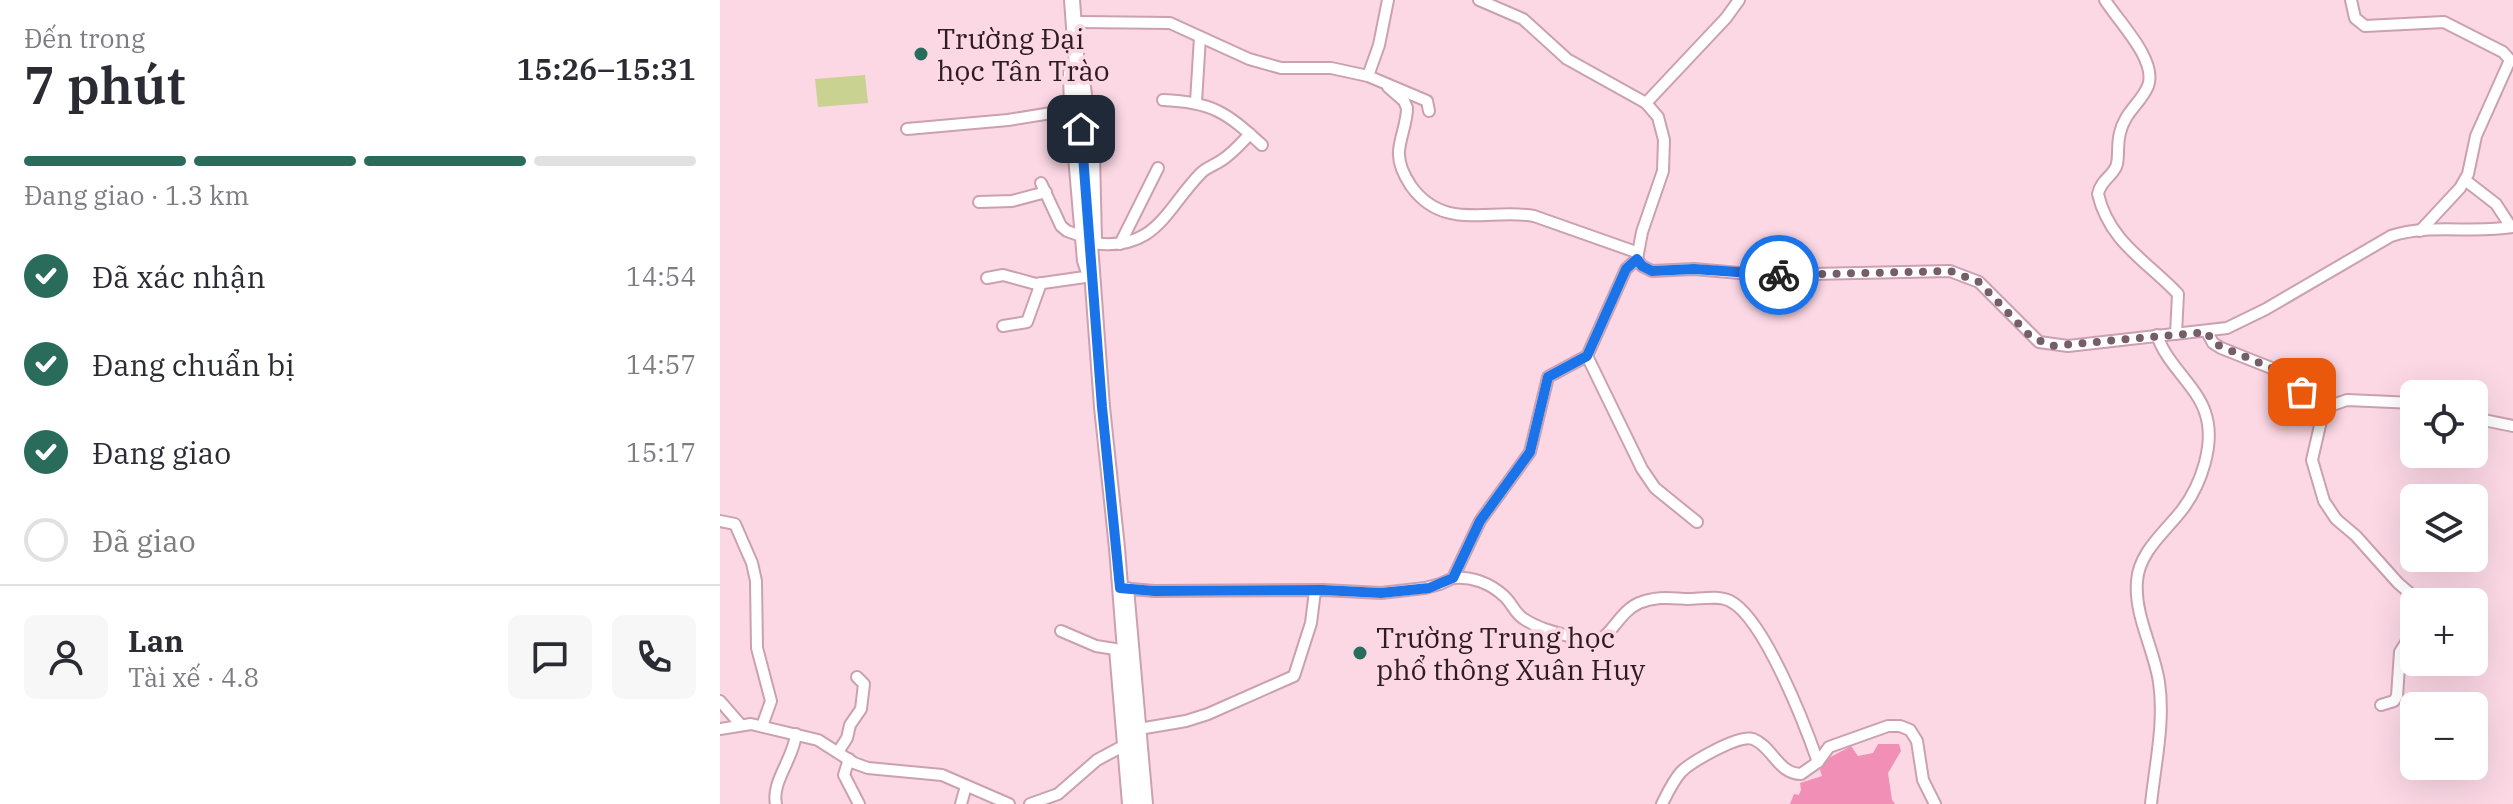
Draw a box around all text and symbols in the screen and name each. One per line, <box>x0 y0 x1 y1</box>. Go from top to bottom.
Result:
place label: Trường Đại học Tân Trào <box>937 20 1110 89</box>
text: Đến trong <box>24 21 145 55</box>
marker: Trường Đại học Tân Trào <box>912 45 930 63</box>
text: 15:26–15:31 <box>516 49 696 88</box>
text: 7 phút <box>24 51 186 118</box>
pin <box>1047 95 1115 163</box>
icon: home <box>1059 107 1103 151</box>
text: Đang giao · 1.3 km <box>24 178 249 212</box>
courier <box>1739 235 1819 315</box>
icon: bike <box>1757 253 1801 297</box>
icon: check <box>24 254 68 298</box>
text: Đã xác nhận <box>92 257 266 296</box>
text: 14:54 <box>626 259 696 293</box>
icon: check <box>24 342 68 386</box>
text: Đang chuẩn bị <box>92 345 295 384</box>
text: 14:57 <box>626 347 696 381</box>
pin <box>2268 358 2336 426</box>
icon: bag <box>2280 370 2324 414</box>
map controls <box>2400 380 2488 780</box>
button: locate <box>2400 380 2488 468</box>
icon: check <box>24 430 68 474</box>
text: Đang giao <box>92 433 231 472</box>
text: 15:17 <box>626 435 696 469</box>
button: layers <box>2400 484 2488 572</box>
text: Đã giao <box>92 521 196 560</box>
button: + <box>2400 588 2488 676</box>
button: person <box>24 615 108 699</box>
button: chat <box>508 615 592 699</box>
button: phone <box>612 615 696 699</box>
place label: Trường Trung học phổ thông Xuân Huy <box>1376 619 1645 688</box>
text: Lan <box>128 621 184 660</box>
marker: Trường Trung học phổ thông Xuân Huy <box>1351 644 1369 662</box>
text: Tài xế · 4.8 <box>128 660 259 694</box>
button: − <box>2400 692 2488 780</box>

